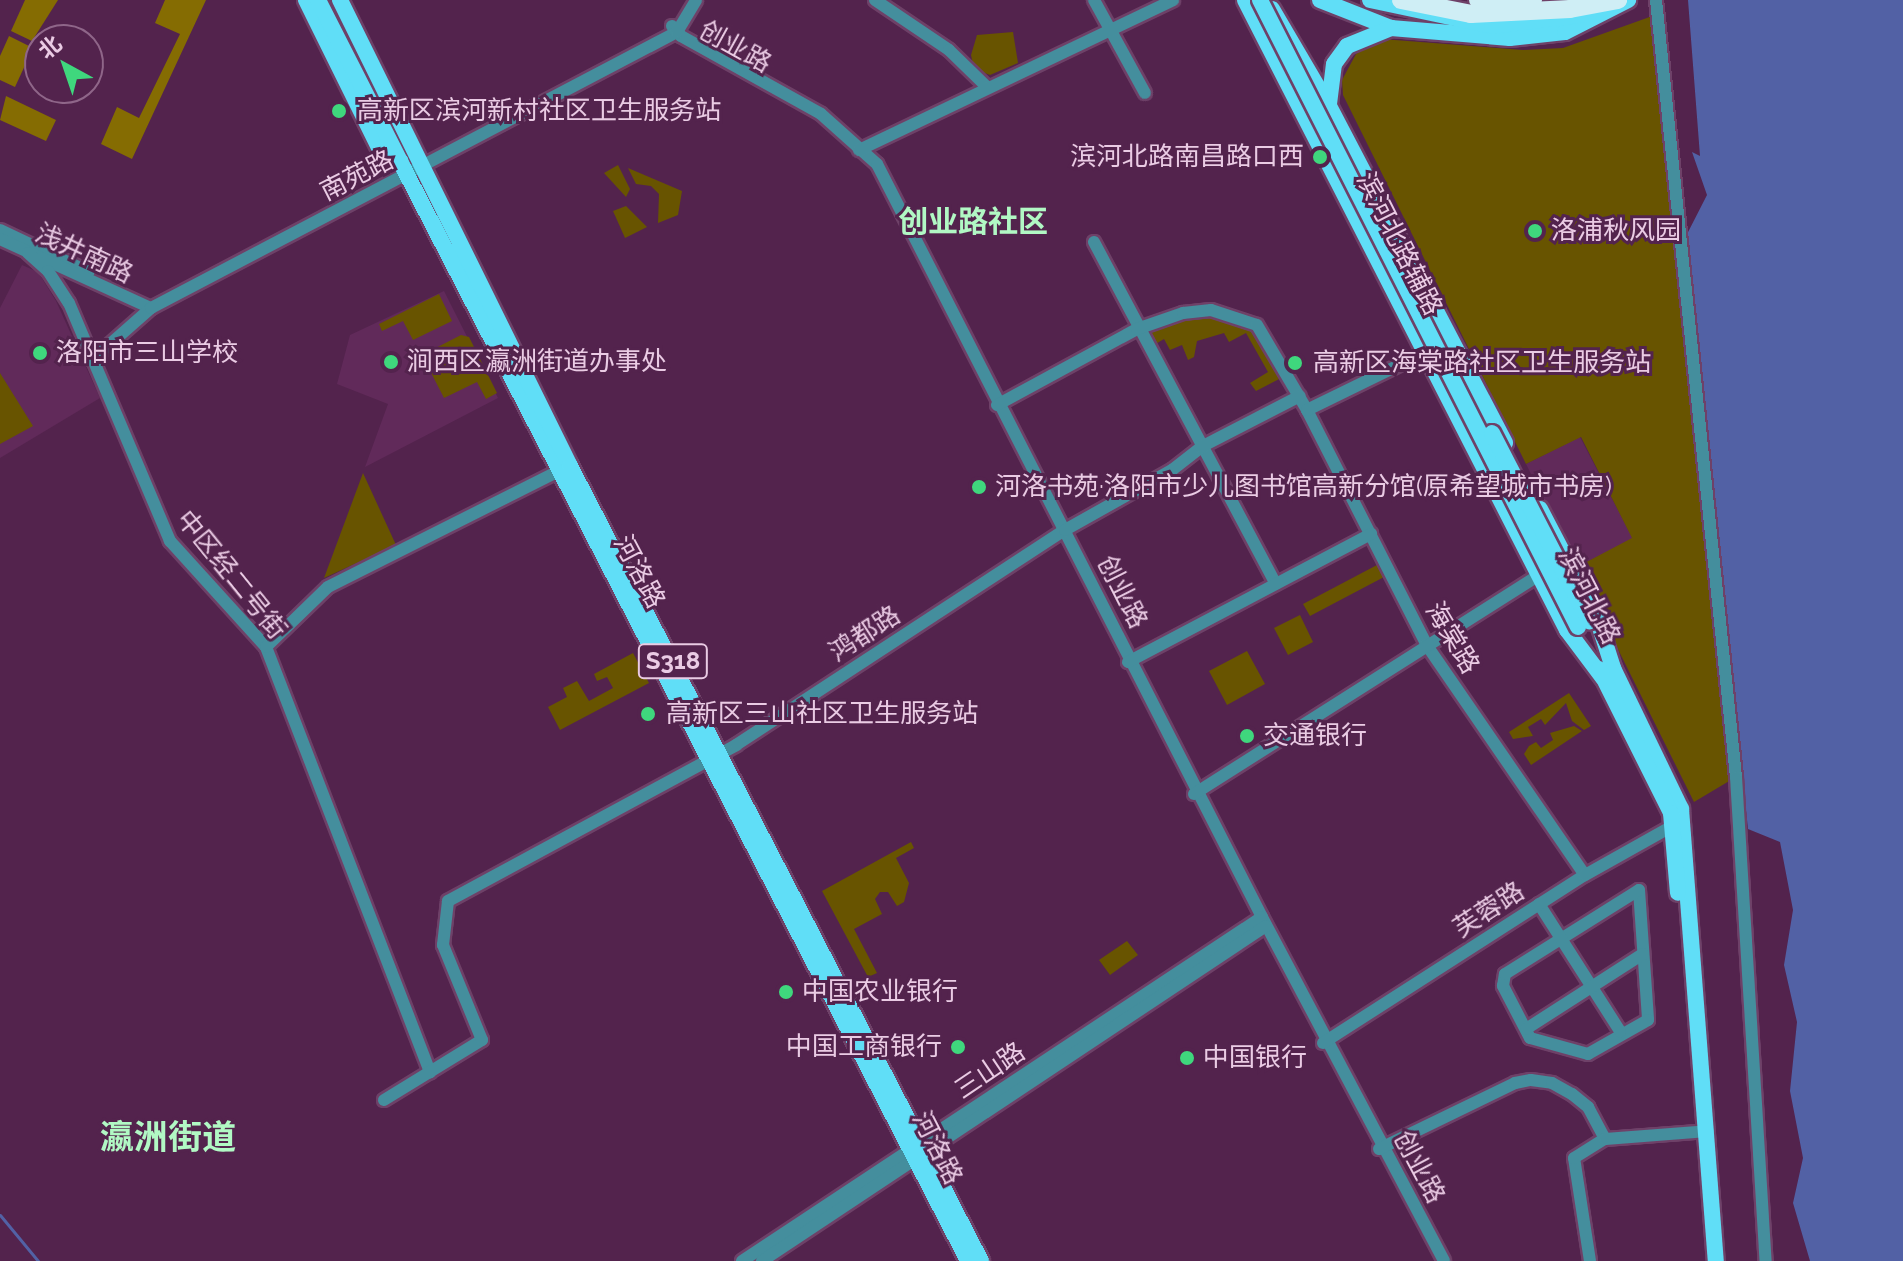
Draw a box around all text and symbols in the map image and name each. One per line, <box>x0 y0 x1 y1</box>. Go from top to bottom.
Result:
street label: 创业路 <box>693 14 777 80</box>
north arrow <box>24 24 104 104</box>
text: 北 <box>33 30 67 64</box>
place label: 高新区滨河新村社区卫生服务站 <box>357 95 721 127</box>
marker: 高新区滨河新村社区卫生服务站 <box>328 100 350 122</box>
place label: 滨河北路南昌路口西 <box>1070 141 1304 173</box>
street label: 南苑路 <box>315 144 399 208</box>
marker: 滨河北路南昌路口西 <box>1311 148 1329 166</box>
street label: 滨河北路辅路 <box>1350 167 1448 321</box>
district label: 创业路社区 <box>898 204 1048 240</box>
place label: 洛浦秋风园 <box>1551 215 1681 247</box>
street label: 浅井南路 <box>30 218 138 290</box>
marker: 洛浦秋风园 <box>1526 222 1544 240</box>
place label: 洛阳市三山学校 <box>56 337 238 369</box>
marker: 洛阳市三山学校 <box>31 344 49 362</box>
place label: 涧西区瀛洲街道办事处 <box>407 346 667 378</box>
place label: 高新区海棠路社区卫生服务站 <box>1313 347 1651 379</box>
marker: 高新区海棠路社区卫生服务站 <box>1284 352 1306 374</box>
marker: 涧西区瀛洲街道办事处 <box>382 353 400 371</box>
place label: 河洛书苑·洛阳市少儿图书馆高新分馆(原希望城市书房) <box>995 471 1612 503</box>
marker: 河洛书苑·洛阳市少儿图书馆高新分馆(原希望城市书房) <box>970 478 988 496</box>
street label: 中区经二号街 <box>170 505 292 645</box>
street label: 河洛路 <box>607 530 671 614</box>
street label: 滨河北路 <box>1551 543 1627 649</box>
street label: 创业路 <box>1090 550 1154 634</box>
street label: 海棠路 <box>1419 597 1485 679</box>
street label: 鸿都路 <box>824 600 906 668</box>
road number: S318 <box>637 641 709 681</box>
place label: 高新区三山社区卫生服务站 <box>666 698 978 730</box>
marker: 高新区三山社区卫生服务站 <box>637 703 659 725</box>
place label: 交通银行 <box>1263 720 1367 752</box>
marker: 交通银行 <box>1238 727 1256 745</box>
street label: 芙蓉路 <box>1448 876 1530 944</box>
place label: 中国农业银行 <box>802 976 958 1008</box>
marker: 中国农业银行 <box>777 983 795 1001</box>
place label: 中国工商银行 <box>786 1031 942 1063</box>
street label: 三山路 <box>949 1036 1031 1106</box>
marker: 中国工商银行 <box>949 1038 967 1056</box>
place label: 中国银行 <box>1203 1042 1307 1074</box>
marker: 中国银行 <box>1178 1049 1196 1067</box>
street label: 河洛路 <box>905 1106 969 1190</box>
district label: 瀛洲街道 <box>100 1118 236 1158</box>
street label: 创业路 <box>1387 1125 1451 1209</box>

